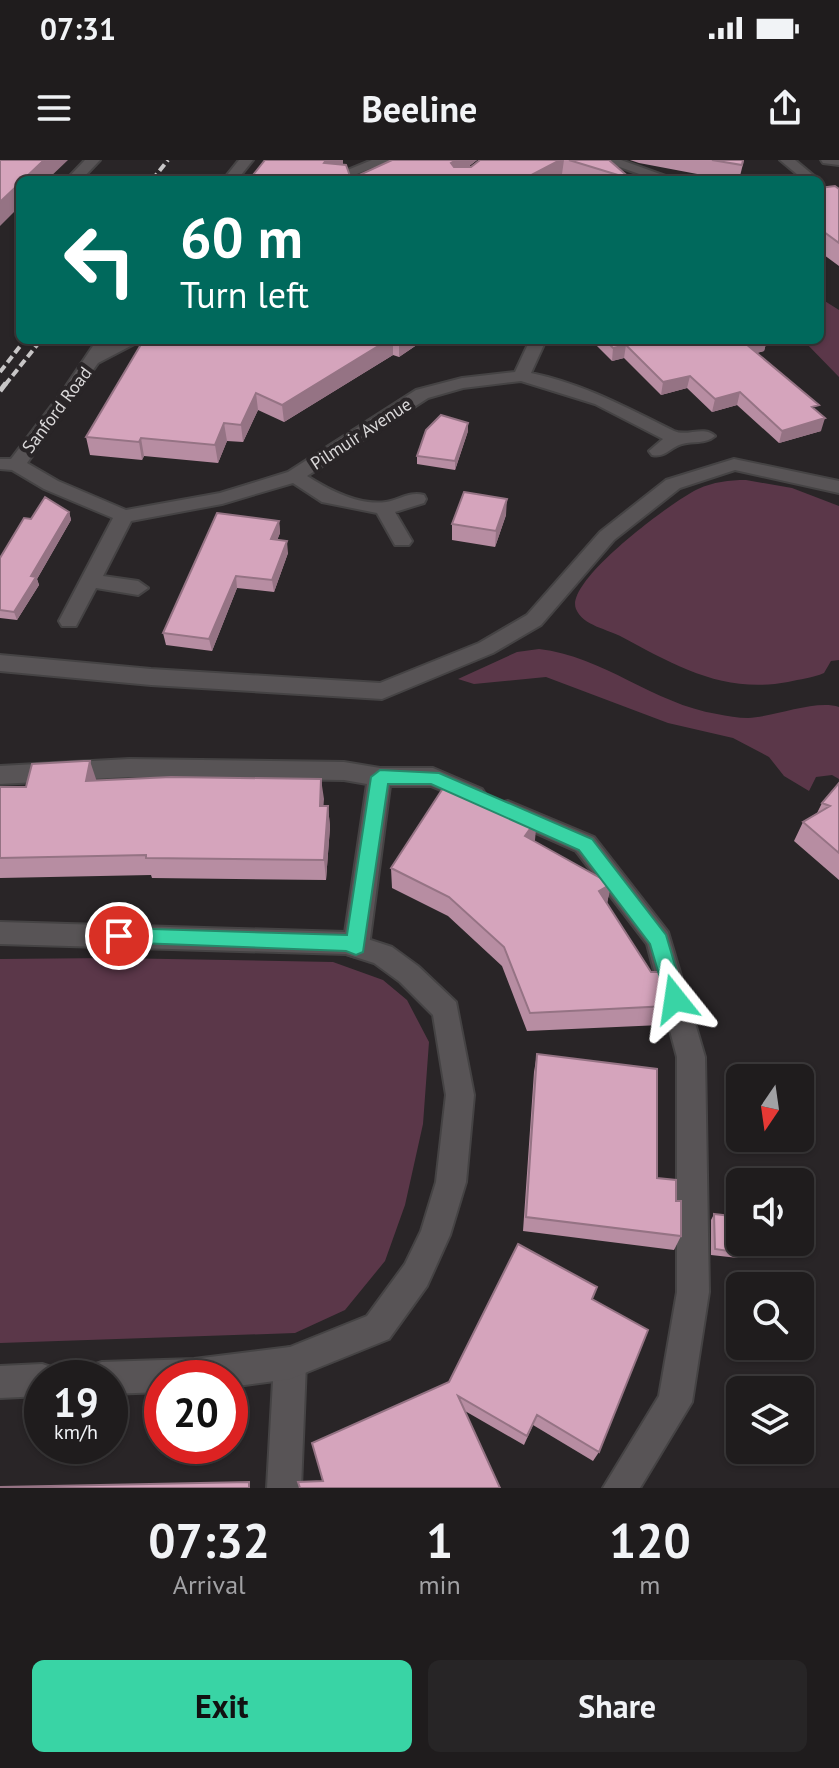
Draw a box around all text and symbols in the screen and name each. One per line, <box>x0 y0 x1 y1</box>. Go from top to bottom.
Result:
text: 07:31 <box>40 9 116 48</box>
text: Beeline <box>362 85 477 132</box>
icon: menu <box>32 86 76 130</box>
icon: share <box>763 86 807 130</box>
text: 60 m <box>180 201 303 273</box>
icon: left <box>48 208 152 312</box>
text: Turn left <box>180 271 309 318</box>
street label: Sanford Road <box>17 362 97 457</box>
street label: Pilmuir Avenue <box>306 392 416 475</box>
pin <box>85 902 153 970</box>
icon: arrive <box>97 914 141 958</box>
position arrow <box>633 957 717 1041</box>
north arrow <box>726 1064 814 1152</box>
map controls <box>726 1064 814 1464</box>
button: sound <box>726 1168 814 1256</box>
button: search <box>726 1272 814 1360</box>
speed limit sign: 20 <box>144 1360 248 1464</box>
text: 19 <box>53 1376 99 1428</box>
button: layers <box>726 1376 814 1464</box>
text: km/h <box>54 1419 98 1445</box>
text: 07:32 <box>148 1509 270 1571</box>
text: 1 <box>426 1509 453 1571</box>
text: 120 <box>609 1509 691 1571</box>
text: Arrival <box>173 1568 246 1601</box>
text: min <box>418 1568 461 1601</box>
text: m <box>639 1568 660 1601</box>
button: Exit <box>32 1660 412 1752</box>
button: Share <box>428 1660 807 1752</box>

